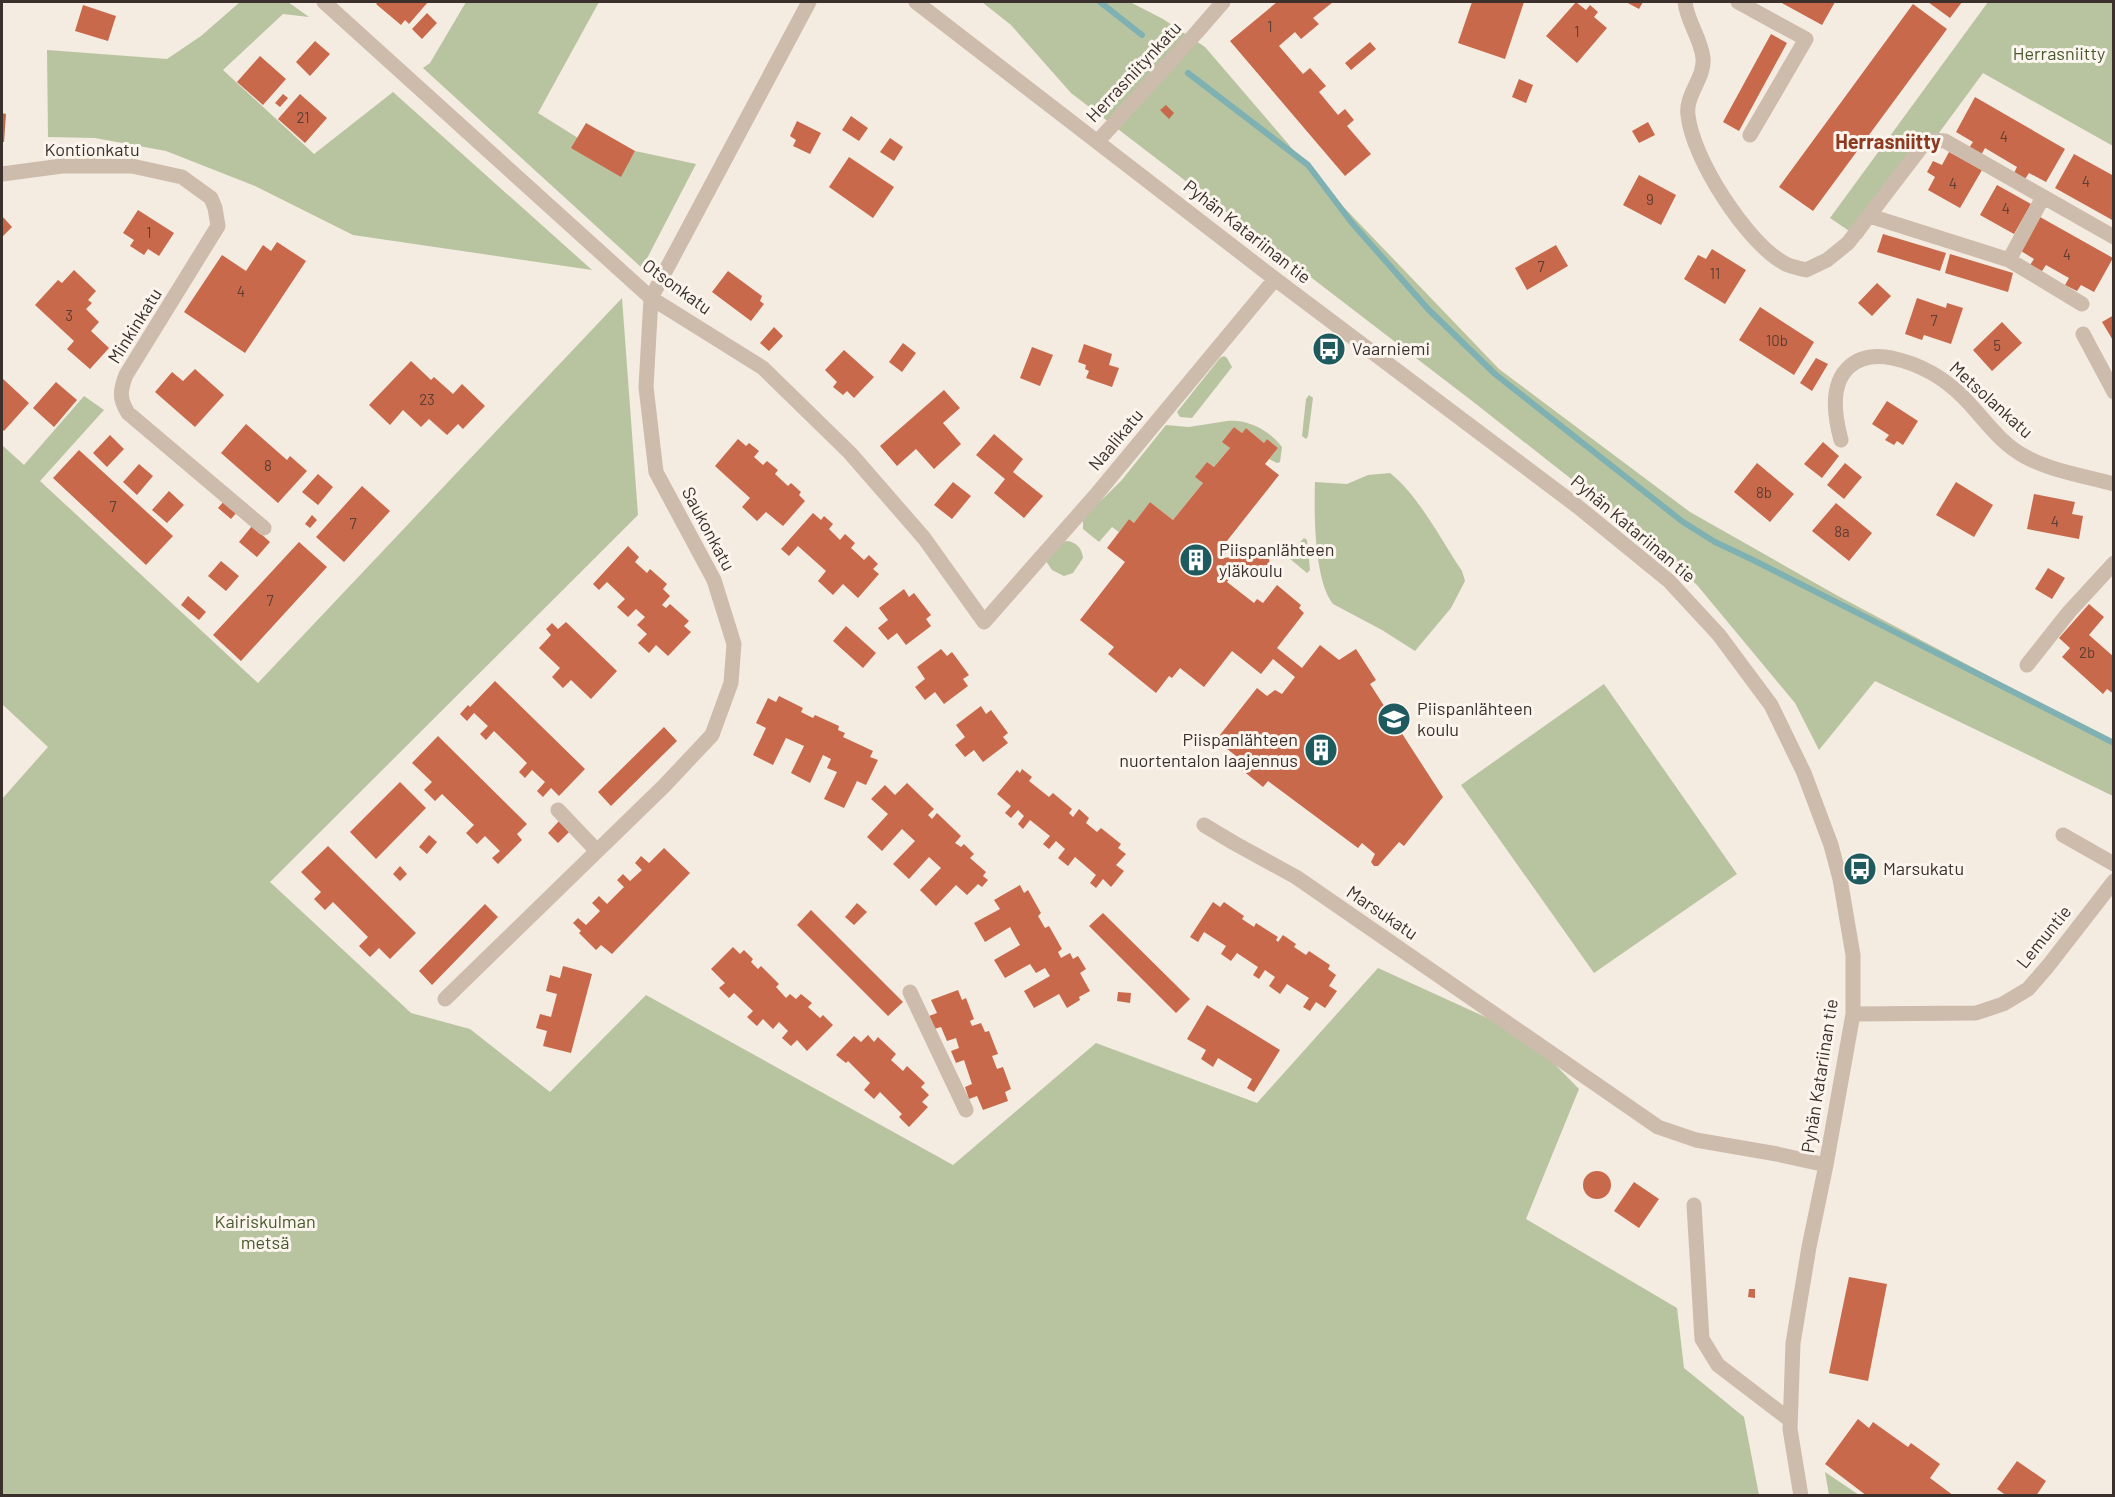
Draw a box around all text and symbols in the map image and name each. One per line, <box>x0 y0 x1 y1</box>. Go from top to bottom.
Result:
street label: Herrasniitynkatu <box>1081 16 1186 126</box>
house number: 1 <box>1267 17 1273 35</box>
house number: 1 <box>1574 22 1580 40</box>
park label: Herrasniitty <box>2013 42 2105 64</box>
house number: 21 <box>296 108 310 126</box>
house number: 4 <box>2000 127 2008 145</box>
district label: Herrasniitty <box>1835 129 1941 153</box>
street label: Kontionkatu <box>44 138 140 160</box>
house number: 4 <box>2082 172 2090 190</box>
house number: 4 <box>1949 174 1957 192</box>
street label: Pyhän Katariinan tie <box>1180 175 1316 288</box>
house number: 9 <box>1646 190 1654 208</box>
house number: 4 <box>2002 199 2010 217</box>
house number: 1 <box>146 223 152 241</box>
house number: 4 <box>2063 245 2071 263</box>
street label: Otsonkatu <box>639 254 716 319</box>
house number: 7 <box>1537 257 1545 275</box>
house number: 11 <box>1710 264 1720 282</box>
house number: 4 <box>237 282 245 300</box>
street label: Minkinkatu <box>102 284 166 367</box>
house number: 3 <box>65 306 73 324</box>
house number: 7 <box>1930 311 1938 329</box>
bus stop icon: Vaarniemi <box>1311 331 1347 367</box>
house number: 10b <box>1766 331 1788 349</box>
house number: 5 <box>1993 336 2001 354</box>
place label: Vaarniemi <box>1352 337 1430 359</box>
street label: Metsolankatu <box>1945 356 2038 442</box>
house number: 23 <box>419 390 435 408</box>
street label: Naalikatu <box>1083 404 1147 475</box>
house number: 8 <box>264 456 272 474</box>
street label: Pyhän Katariinan tie <box>1567 470 1700 587</box>
street label: Saukonkatu <box>678 483 740 574</box>
house number: 8b <box>1756 483 1772 501</box>
house number: 7 <box>109 497 117 515</box>
house number: 4 <box>2051 512 2059 530</box>
house number: 7 <box>349 514 357 532</box>
house number: 8a <box>1834 522 1850 540</box>
place label: Piispanlähteen yläkoulu <box>1219 538 1335 581</box>
building icon: Piispanlähteen yläkoulu <box>1178 542 1214 578</box>
house number: 7 <box>266 591 274 609</box>
house number: 2b <box>2079 643 2095 661</box>
place label: Piispanlähteen koulu <box>1417 697 1533 740</box>
school or university icon: Piispanlähteen koulu <box>1376 701 1412 737</box>
place label: Piispanlähteen nuortentalon laajennus <box>1119 728 1298 771</box>
building icon: Piispanlähteen nuortentalon laajennus <box>1303 732 1339 768</box>
bus stop icon: Marsukatu <box>1842 851 1878 887</box>
place label: Marsukatu <box>1883 857 1964 879</box>
street label: Marsukatu <box>1343 880 1422 944</box>
street label: Lemuntie <box>2011 900 2075 972</box>
street label: Pyhän Katariinan tie <box>1796 997 1842 1154</box>
park label: Kairiskulman metsä <box>214 1210 316 1253</box>

